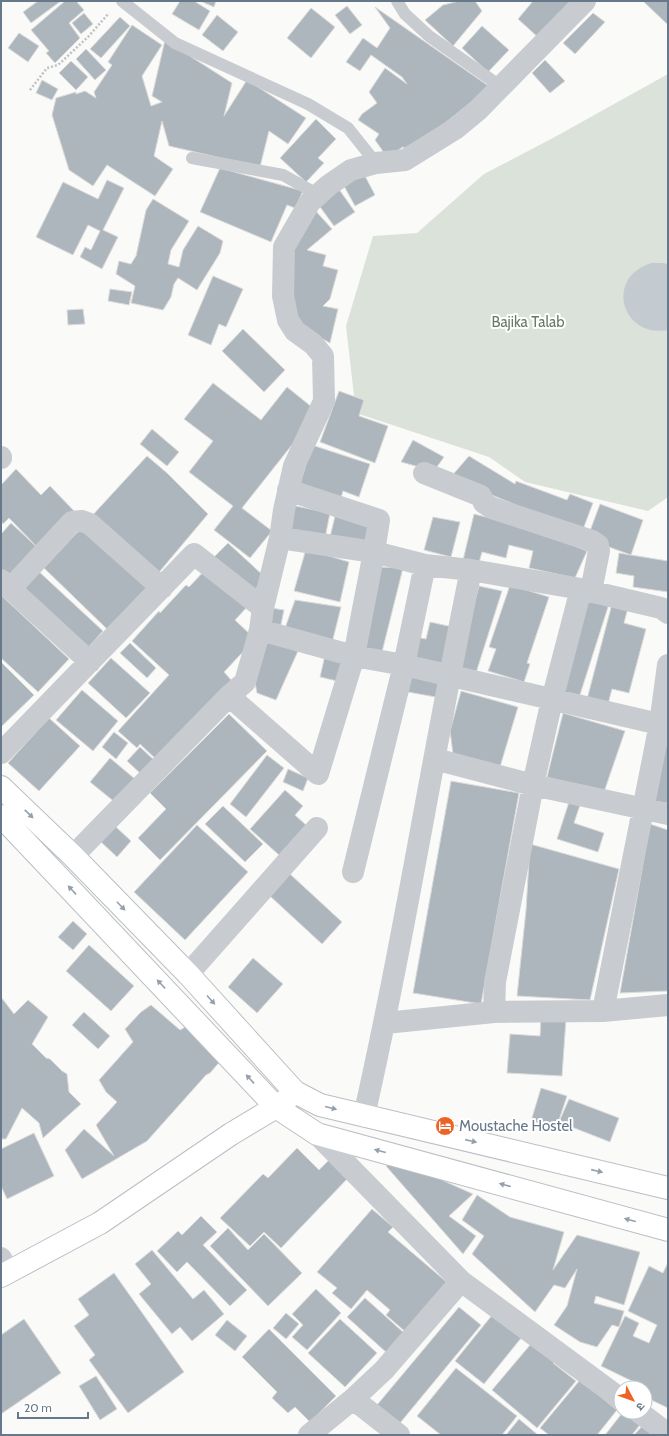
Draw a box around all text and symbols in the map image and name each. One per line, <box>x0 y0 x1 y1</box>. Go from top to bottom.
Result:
park label: Bajika Talab <box>491 313 565 331</box>
one-way arrow <box>24 809 34 819</box>
one-way arrow <box>67 884 76 895</box>
one-way arrow <box>116 901 126 911</box>
one-way arrow <box>156 979 165 989</box>
one-way arrow <box>207 994 216 1005</box>
one-way arrow <box>245 1074 255 1084</box>
one-way arrow <box>325 1105 337 1111</box>
hotel icon: Moustache Hostel <box>434 1115 456 1137</box>
place label: Moustache Hostel <box>459 1117 573 1135</box>
one-way arrow <box>465 1139 477 1145</box>
one-way arrow <box>373 1148 385 1154</box>
one-way arrow <box>592 1168 604 1174</box>
one-way arrow <box>499 1182 511 1188</box>
one-way arrow <box>624 1217 636 1223</box>
north arrow <box>613 1380 653 1420</box>
scale bar <box>18 1394 88 1420</box>
text: 20 m <box>24 1400 52 1415</box>
text: उ <box>633 1400 648 1414</box>

